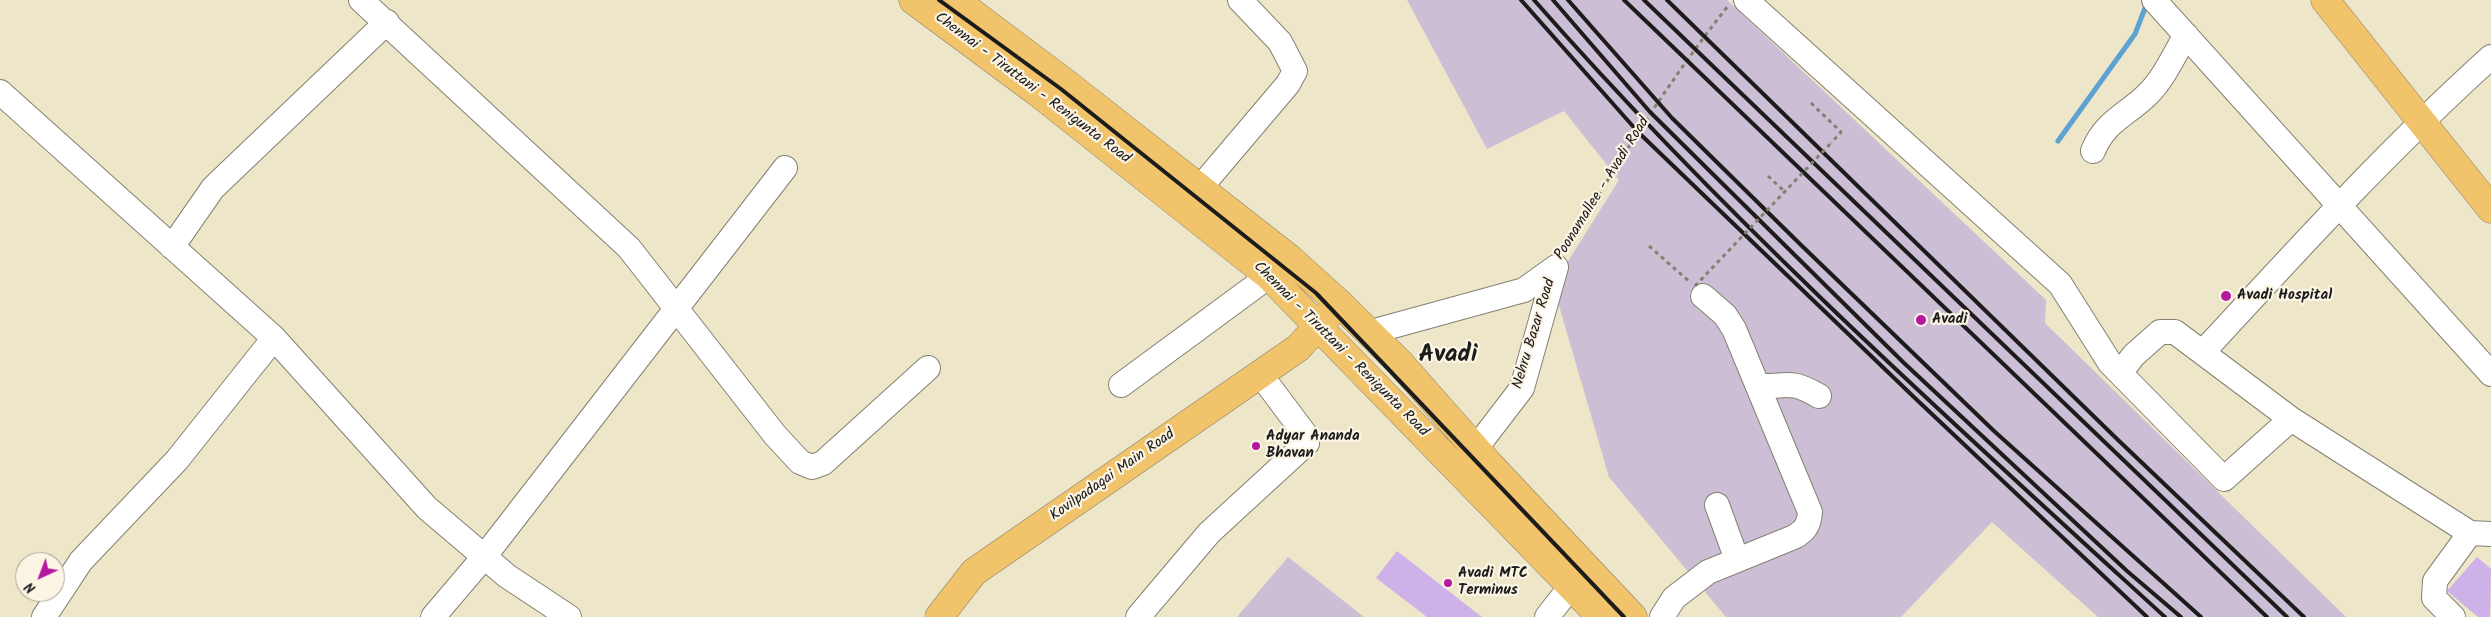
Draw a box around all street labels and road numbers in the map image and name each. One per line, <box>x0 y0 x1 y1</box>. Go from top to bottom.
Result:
street label: Chennai - Tiruttani - Renigunta Road <box>931 9 1133 169</box>
street label: Poonamallee - Avadi Road <box>1552 114 1654 264</box>
street label: Chennai - Tiruttani - Renigunta Road <box>1249 259 1431 441</box>
street label: Nehru Bazar Road <box>1510 277 1560 391</box>
street label: Kovilpadagai Main Road <box>1047 426 1179 526</box>

